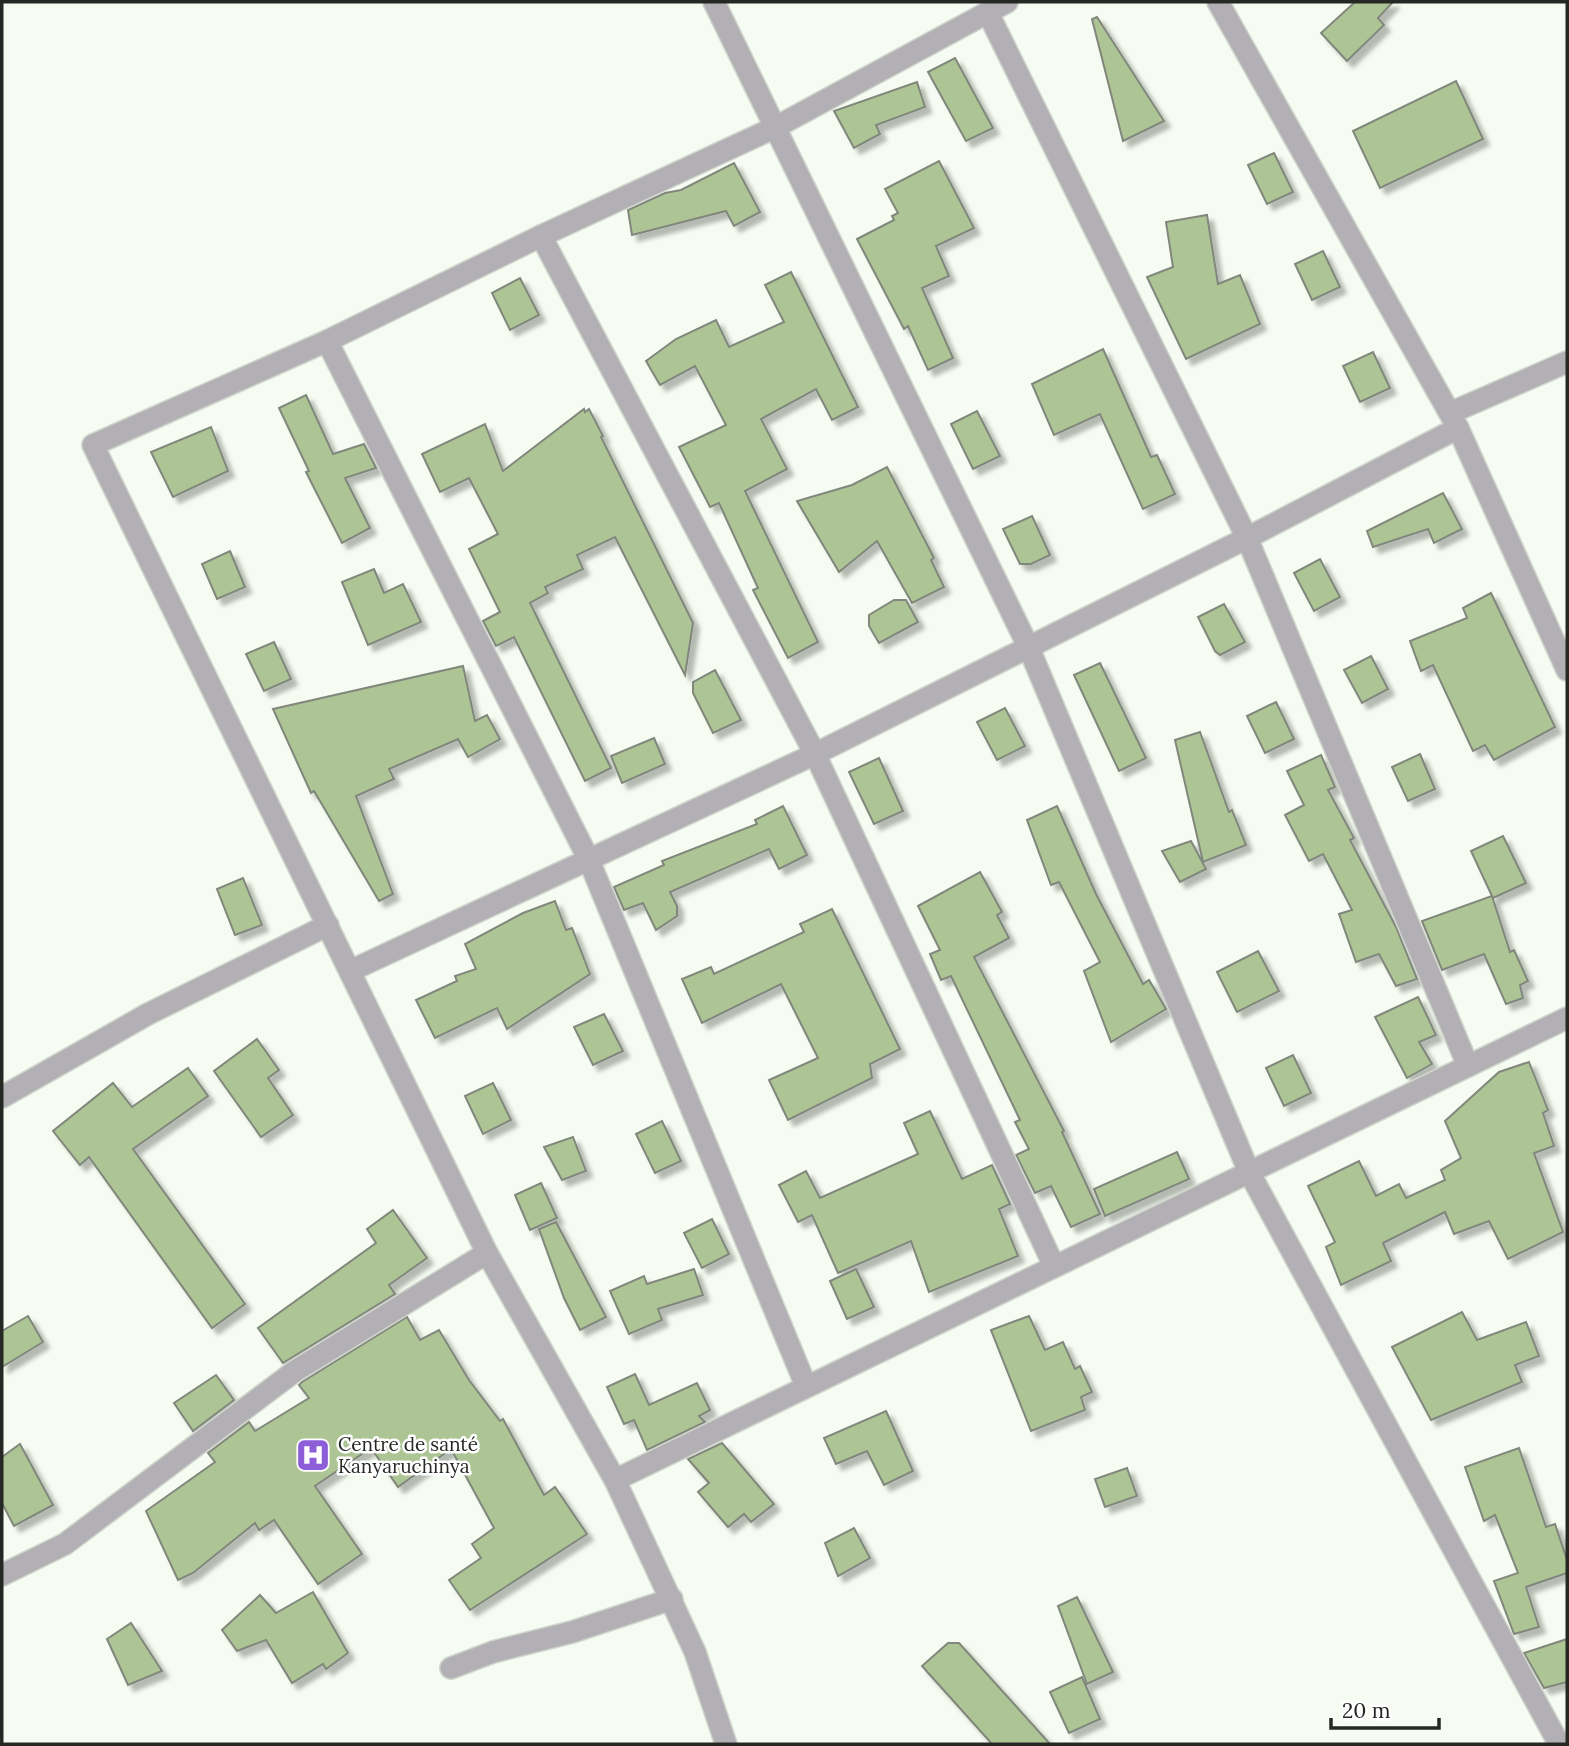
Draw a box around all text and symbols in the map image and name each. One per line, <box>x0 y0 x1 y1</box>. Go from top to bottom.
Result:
place label: Centre de santé Kanyaruchinya <box>338 1432 478 1478</box>
hospital icon: Centre de santé Kanyaruchinya <box>294 1436 332 1474</box>
scale bar <box>1331 1686 1440 1730</box>
text: 20 m <box>1342 1697 1391 1724</box>

